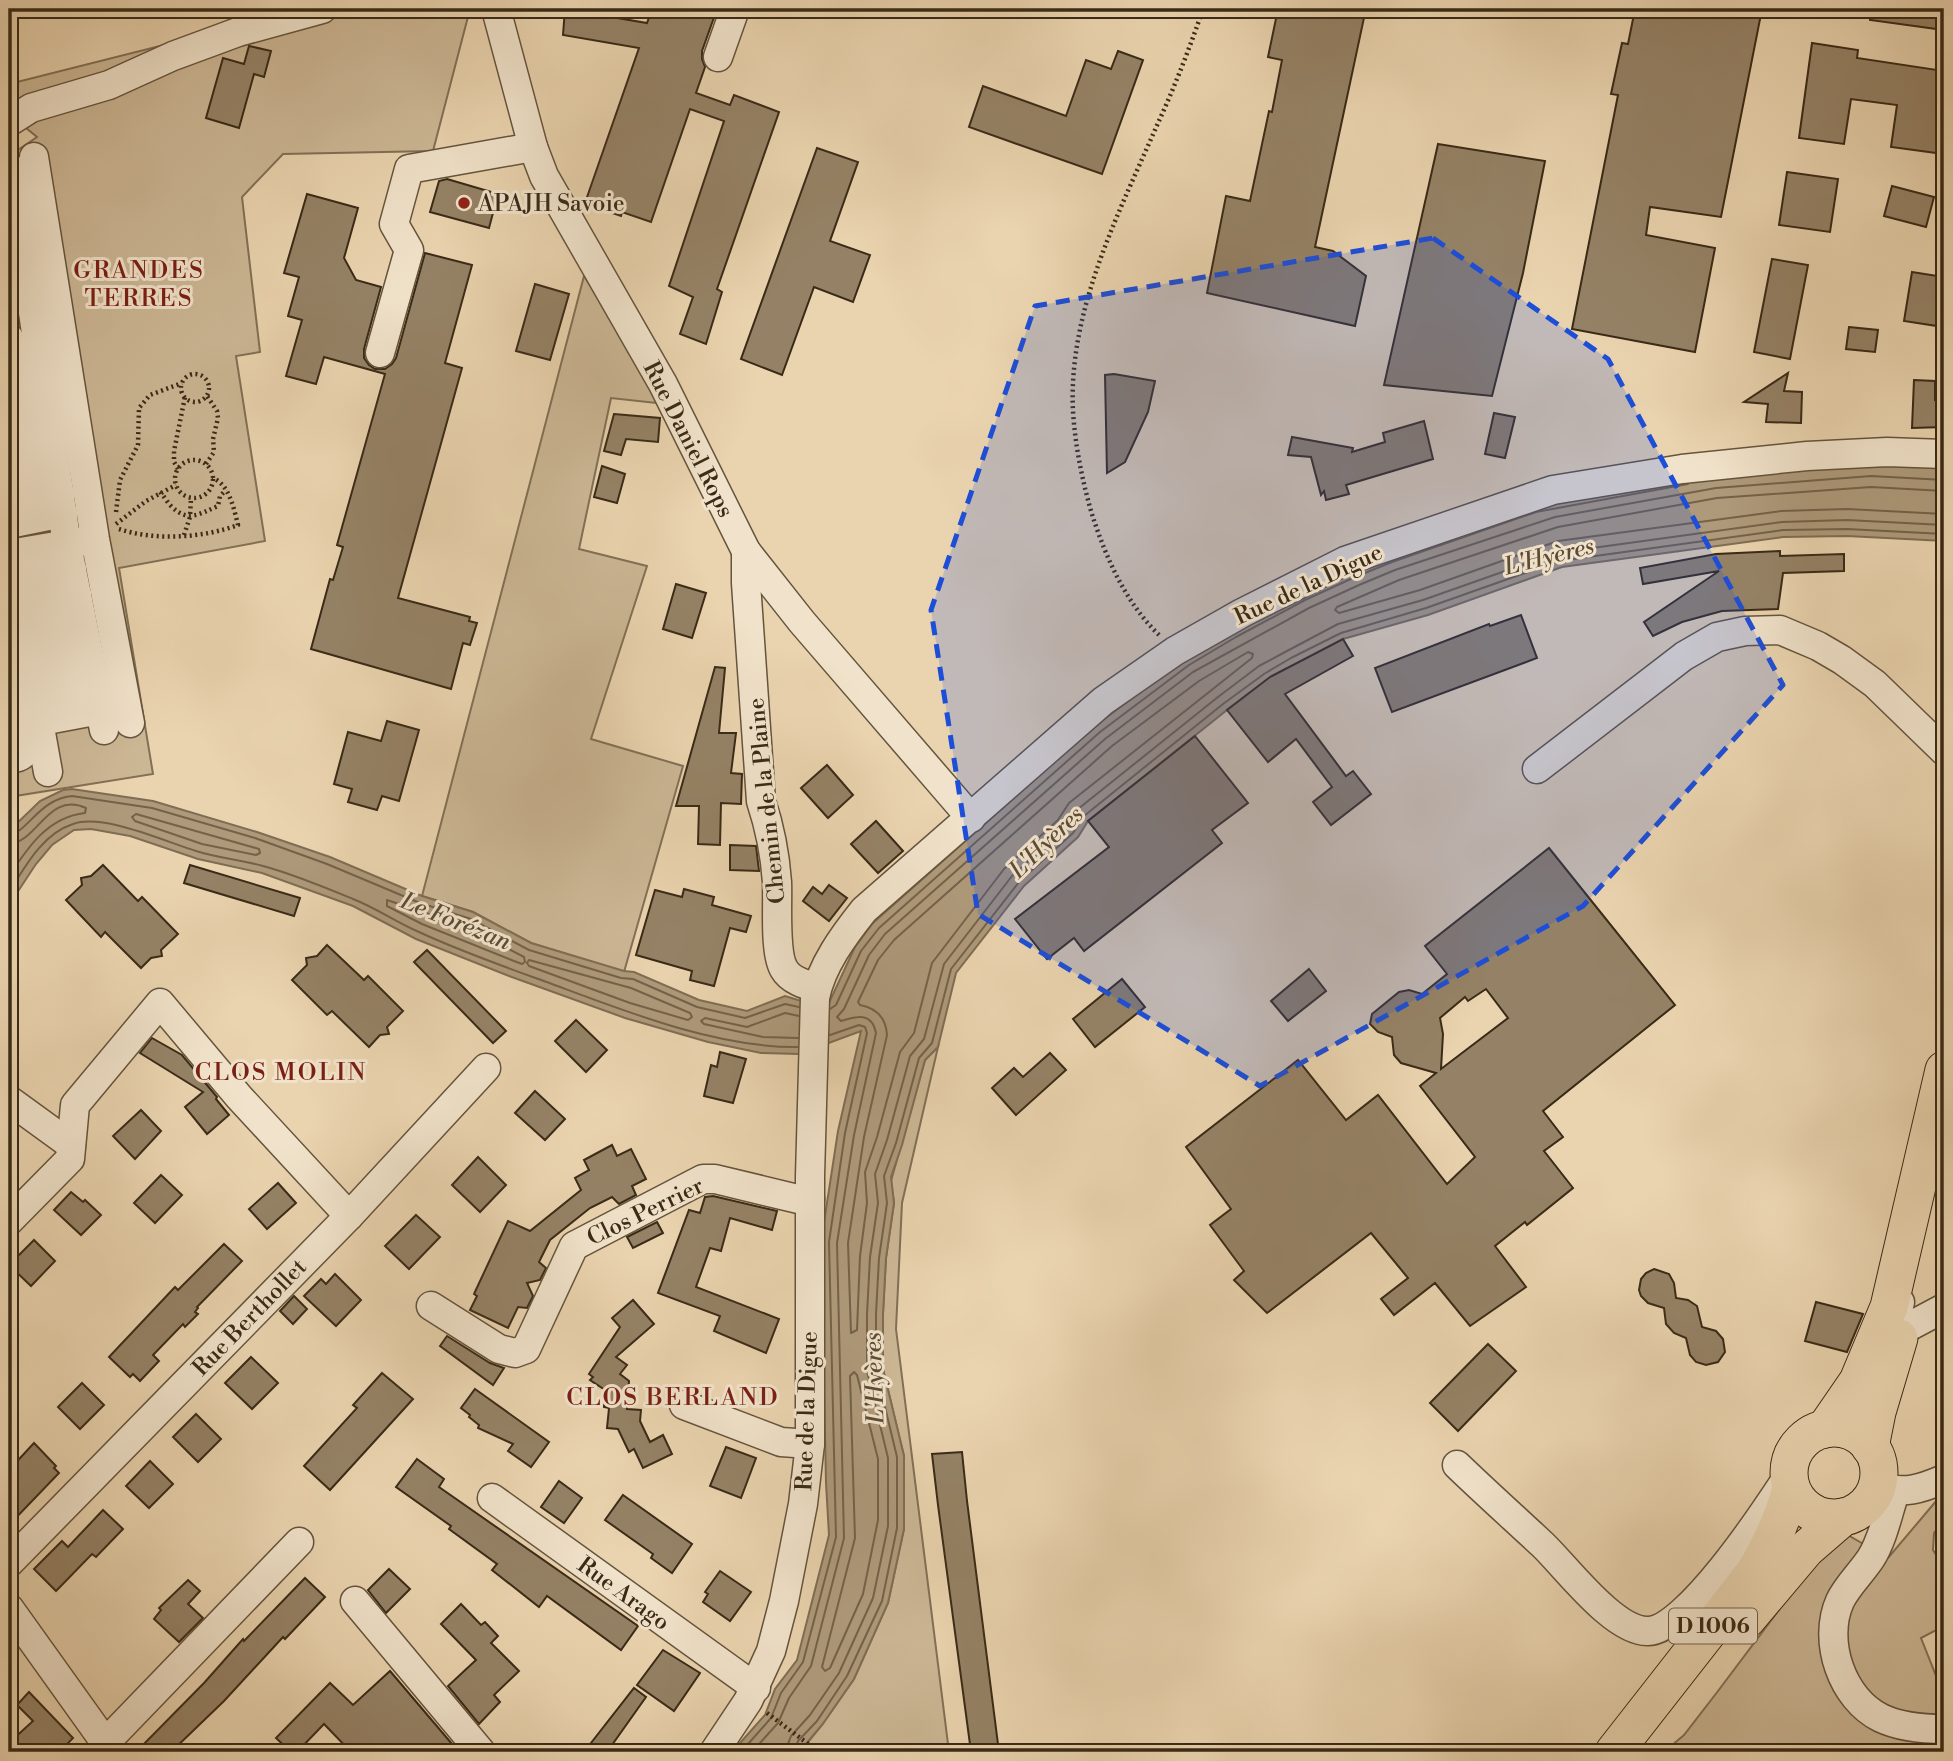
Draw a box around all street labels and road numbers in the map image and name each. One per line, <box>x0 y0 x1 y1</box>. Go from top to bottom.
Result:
street label: Rue Daniel Rops <box>637 357 739 522</box>
street label: Rue de la Digue <box>1230 538 1387 631</box>
street label: Chemin de la Plaine <box>742 696 792 905</box>
street label: Clos Perrier <box>583 1172 708 1252</box>
street label: Rue Berthollet <box>187 1253 313 1382</box>
street label: Rue de la Digue <box>790 1331 824 1492</box>
street label: Rue Arago <box>572 1551 675 1637</box>
road number: D 1006 <box>1669 1608 1757 1644</box>

